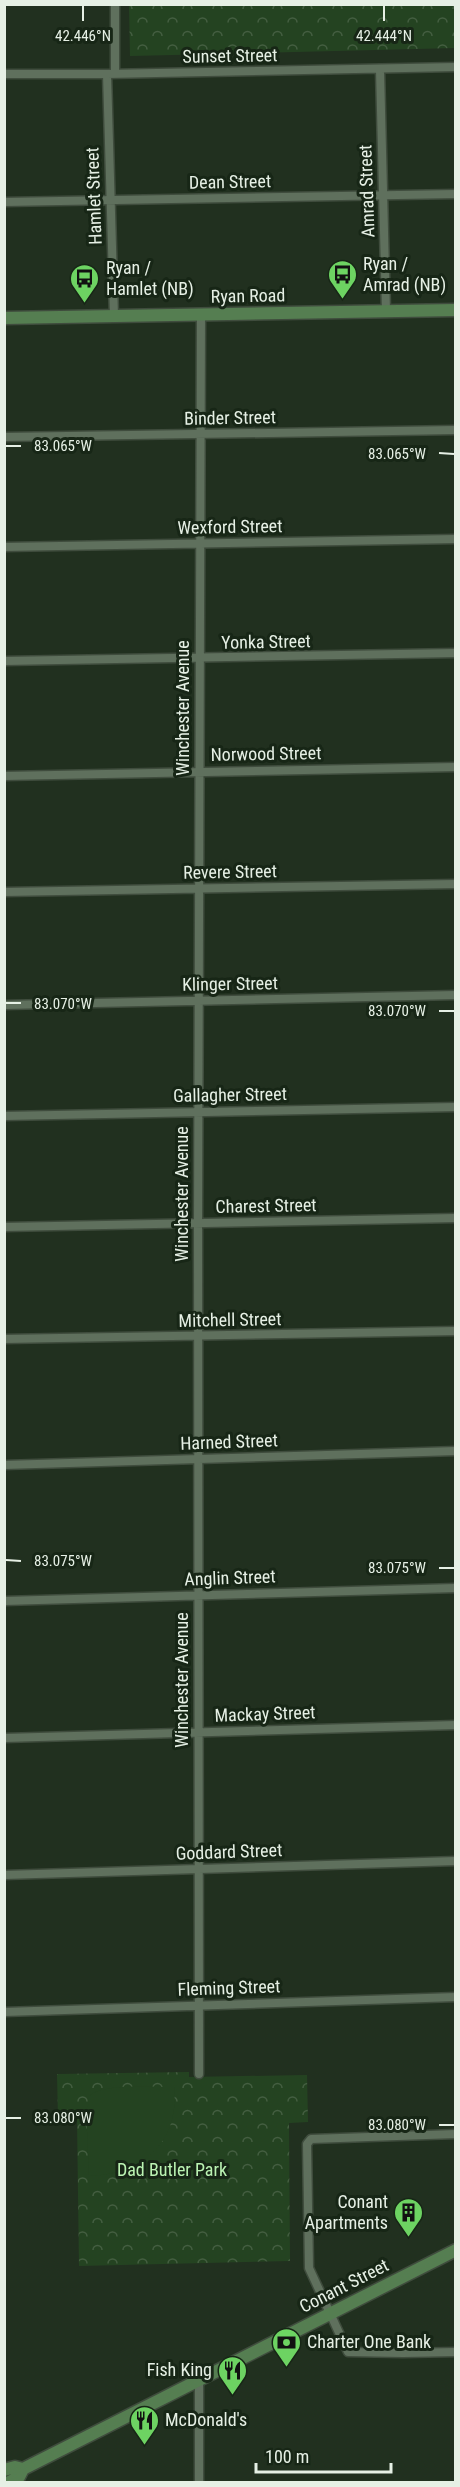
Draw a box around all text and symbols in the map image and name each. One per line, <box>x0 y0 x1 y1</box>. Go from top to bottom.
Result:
text: 42.446°N <box>55 27 111 45</box>
text: 42.444°N <box>356 27 412 45</box>
street label: Sunset Street <box>182 44 278 67</box>
street label: Amrad Street <box>354 144 379 238</box>
street label: Hamlet Street <box>81 147 106 245</box>
street label: Dean Street <box>189 170 271 193</box>
place label: Ryan / Amrad (NB) <box>363 253 446 296</box>
place label: Ryan / Hamlet (NB) <box>106 257 194 300</box>
bus stop icon: Ryan / Amrad (NB) <box>326 258 358 300</box>
bus stop icon: Ryan / Hamlet (NB) <box>69 262 101 304</box>
street label: Ryan Road <box>211 284 285 307</box>
street label: Binder Street <box>184 406 276 429</box>
text: 83.065°W <box>34 437 93 455</box>
text: 83.065°W <box>368 445 427 463</box>
street label: Wexford Street <box>177 515 283 538</box>
street label: Yonka Street <box>221 630 311 653</box>
street label: Winchester Avenue <box>172 640 193 776</box>
street label: Norwood Street <box>210 742 322 765</box>
street label: Revere Street <box>183 860 277 883</box>
street label: Klinger Street <box>182 972 278 995</box>
text: 83.070°W <box>34 995 93 1013</box>
text: 83.070°W <box>368 1002 427 1020</box>
street label: Gallagher Street <box>173 1083 287 1106</box>
street label: Winchester Avenue <box>171 1126 192 1262</box>
street label: Charest Street <box>215 1194 317 1217</box>
street label: Mitchell Street <box>178 1308 282 1331</box>
street label: Harned Street <box>180 1429 278 1454</box>
text: 83.075°W <box>34 1552 93 1570</box>
text: 83.075°W <box>368 1559 427 1577</box>
street label: Anglin Street <box>184 1565 276 1590</box>
street label: Winchester Avenue <box>171 1612 192 1748</box>
street label: Mackay Street <box>214 1701 316 1726</box>
street label: Goddard Street <box>175 1839 283 1864</box>
street label: Fleming Street <box>177 1975 281 2000</box>
text: 83.080°W <box>34 2109 93 2127</box>
text: 83.080°W <box>368 2116 427 2134</box>
park label: Dad Butler Park <box>117 2159 227 2180</box>
place label: Conant Apartments <box>305 2191 388 2233</box>
building icon: Conant Apartments <box>393 2196 425 2238</box>
street label: Conant Street <box>296 2254 392 2317</box>
bank icon: Charter One Bank <box>270 2326 302 2368</box>
place label: Charter One Bank <box>307 2331 431 2352</box>
restaurant icon: Fish King <box>217 2354 249 2396</box>
place label: Fish King <box>147 2359 212 2380</box>
restaurant icon: McDonald's <box>128 2404 160 2446</box>
place label: McDonald's <box>165 2409 247 2430</box>
scale bar <box>256 2436 391 2474</box>
text: 100 m <box>265 2446 309 2467</box>

